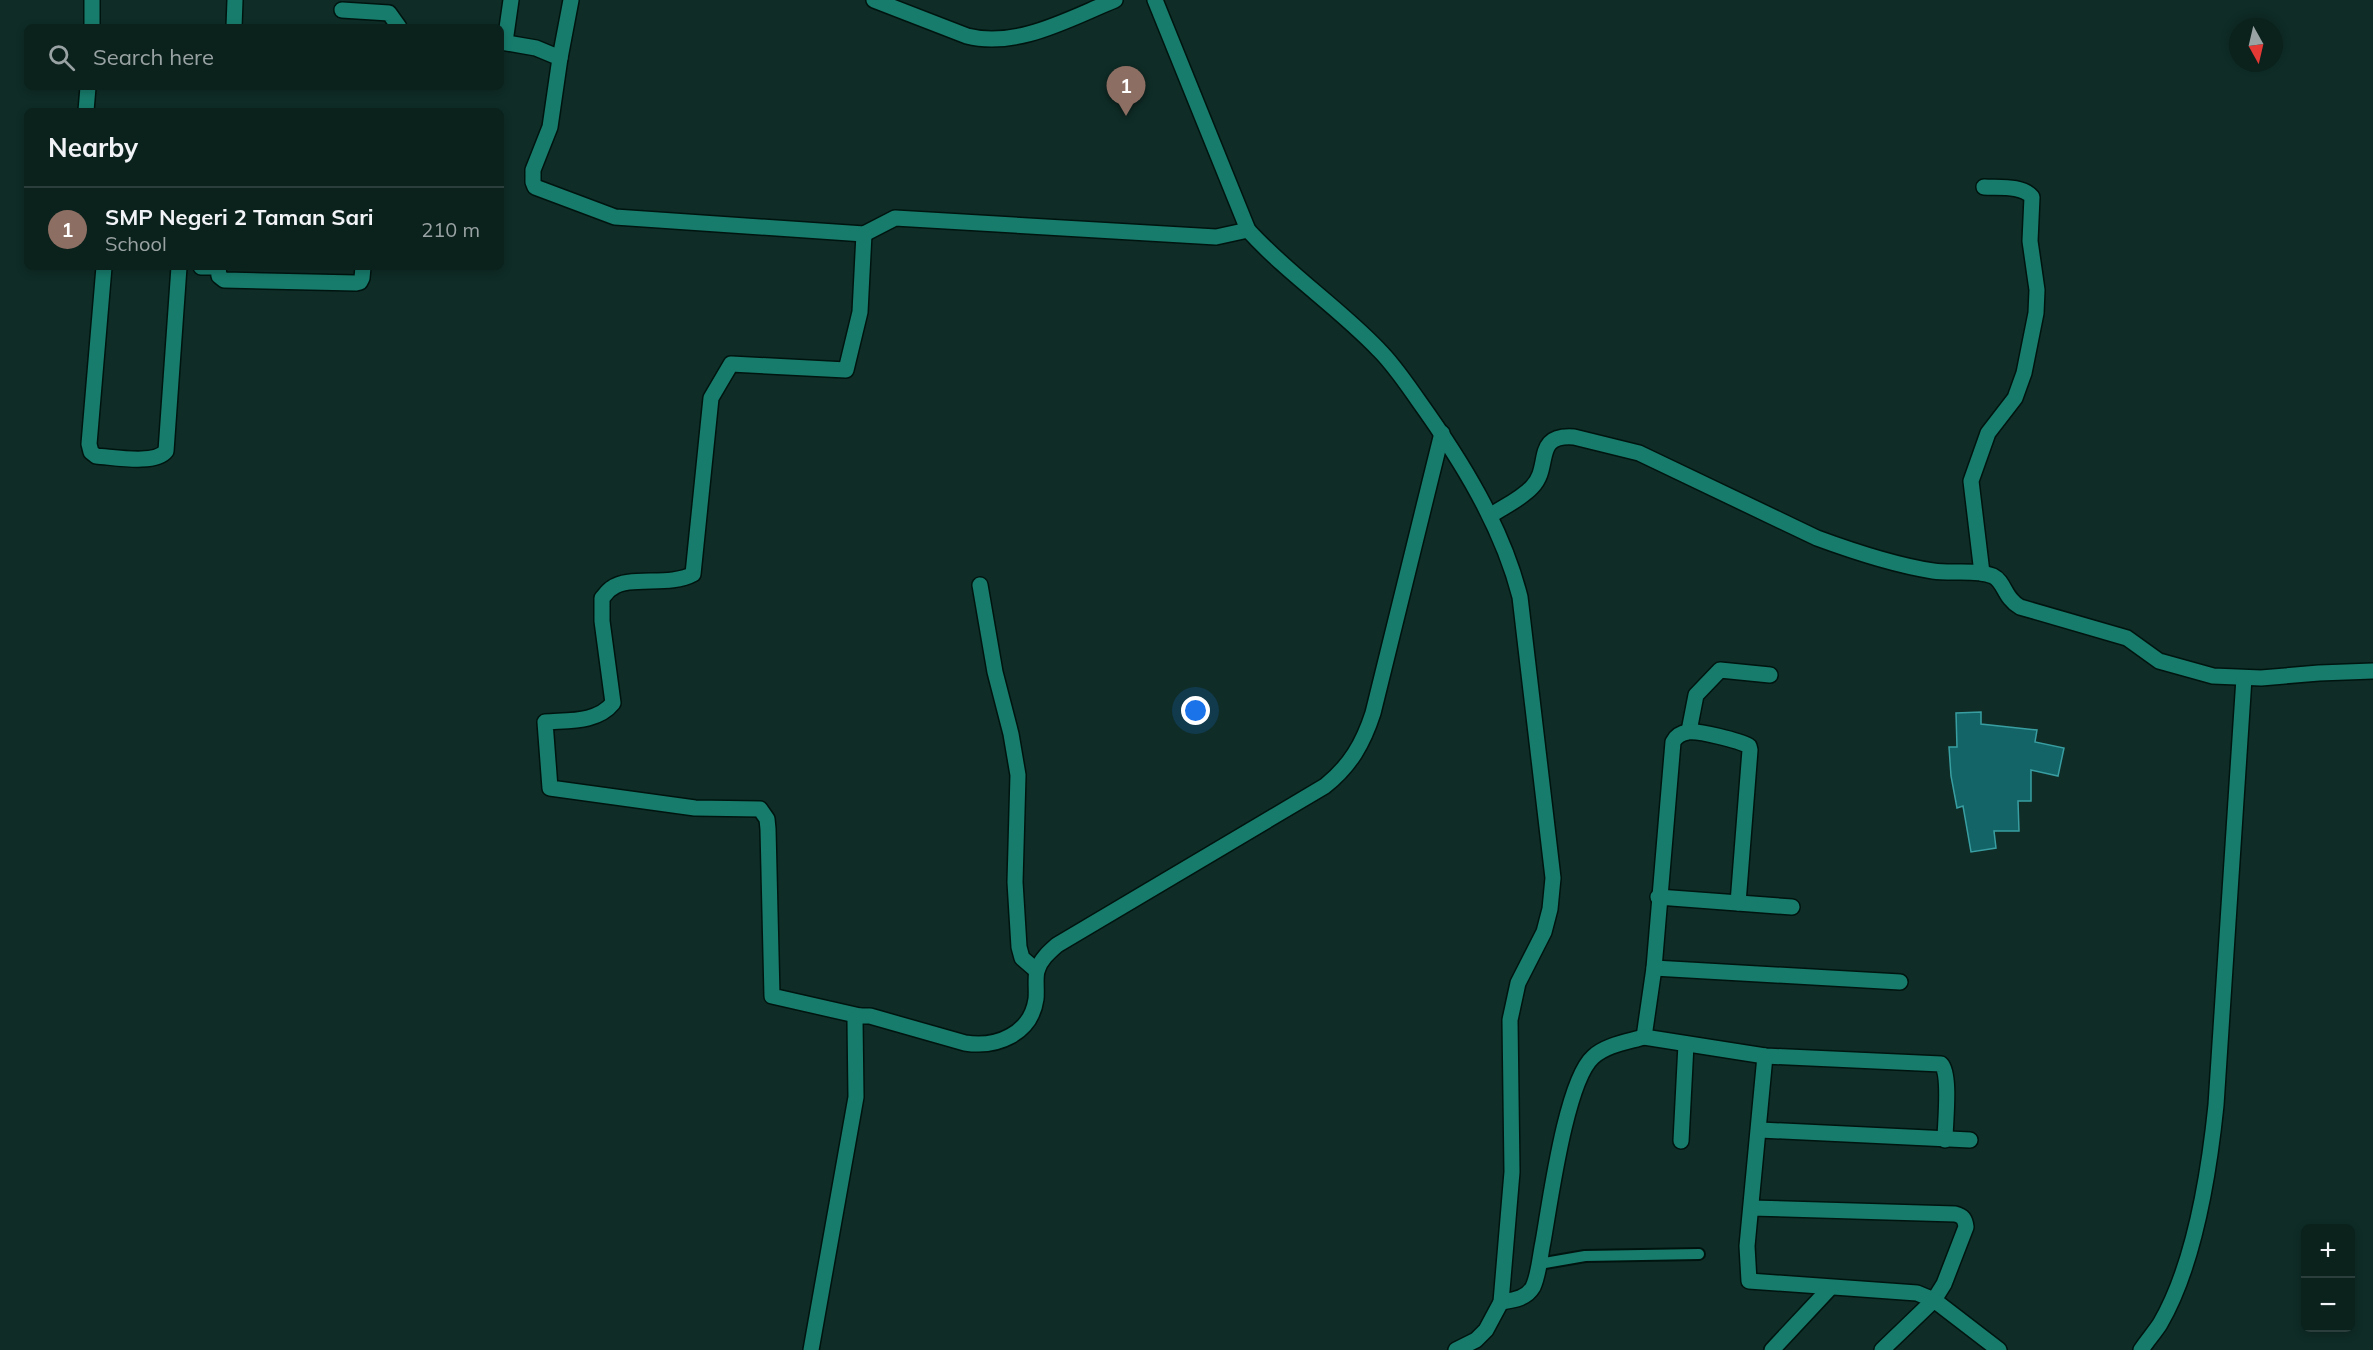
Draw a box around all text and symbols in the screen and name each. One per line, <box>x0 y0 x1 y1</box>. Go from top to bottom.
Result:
north arrow <box>2229 18 2283 72</box>
search box <box>24 24 504 90</box>
icon: search <box>45 41 78 74</box>
text: Search here <box>93 43 214 71</box>
pin: 1 <box>1106 66 1146 116</box>
text: Nearby <box>48 131 138 164</box>
text: SMP Negeri 2 Taman Sari <box>105 203 374 231</box>
text: 1 <box>62 217 74 242</box>
text: 210 m <box>421 217 480 242</box>
text: School <box>105 231 167 256</box>
your location <box>1181 696 1210 725</box>
map controls <box>2301 1224 2355 1332</box>
button: + <box>2301 1224 2355 1278</box>
button: − <box>2301 1278 2355 1332</box>

